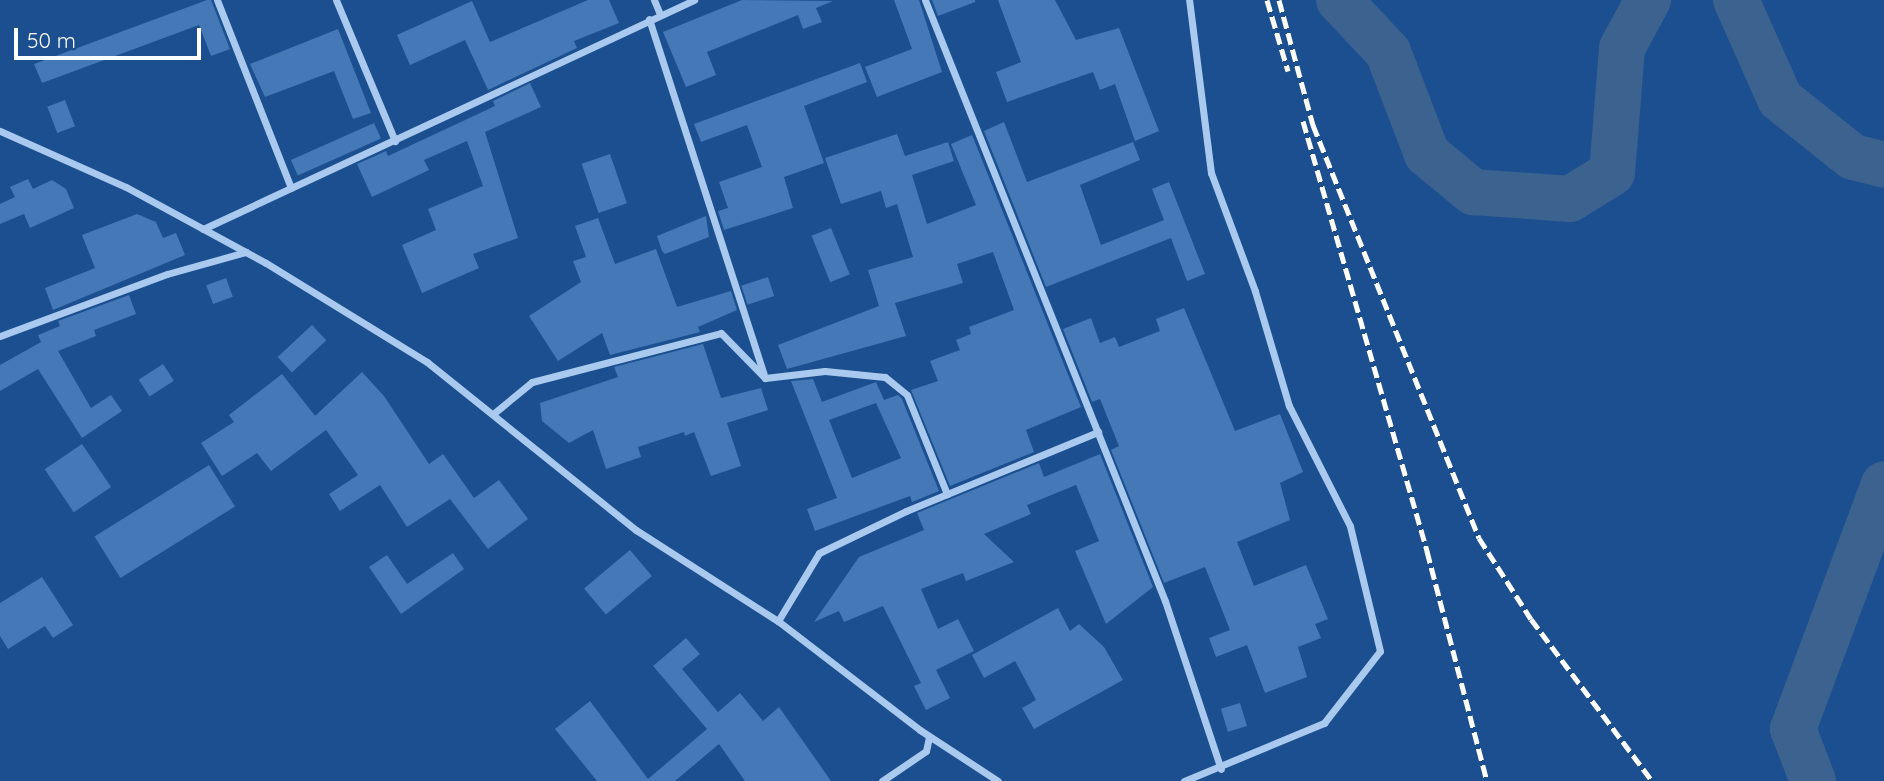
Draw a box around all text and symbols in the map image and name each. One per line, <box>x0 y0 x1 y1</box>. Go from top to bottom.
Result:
scale bar <box>18 14 205 58</box>
text: 50 m <box>27 27 76 53</box>

